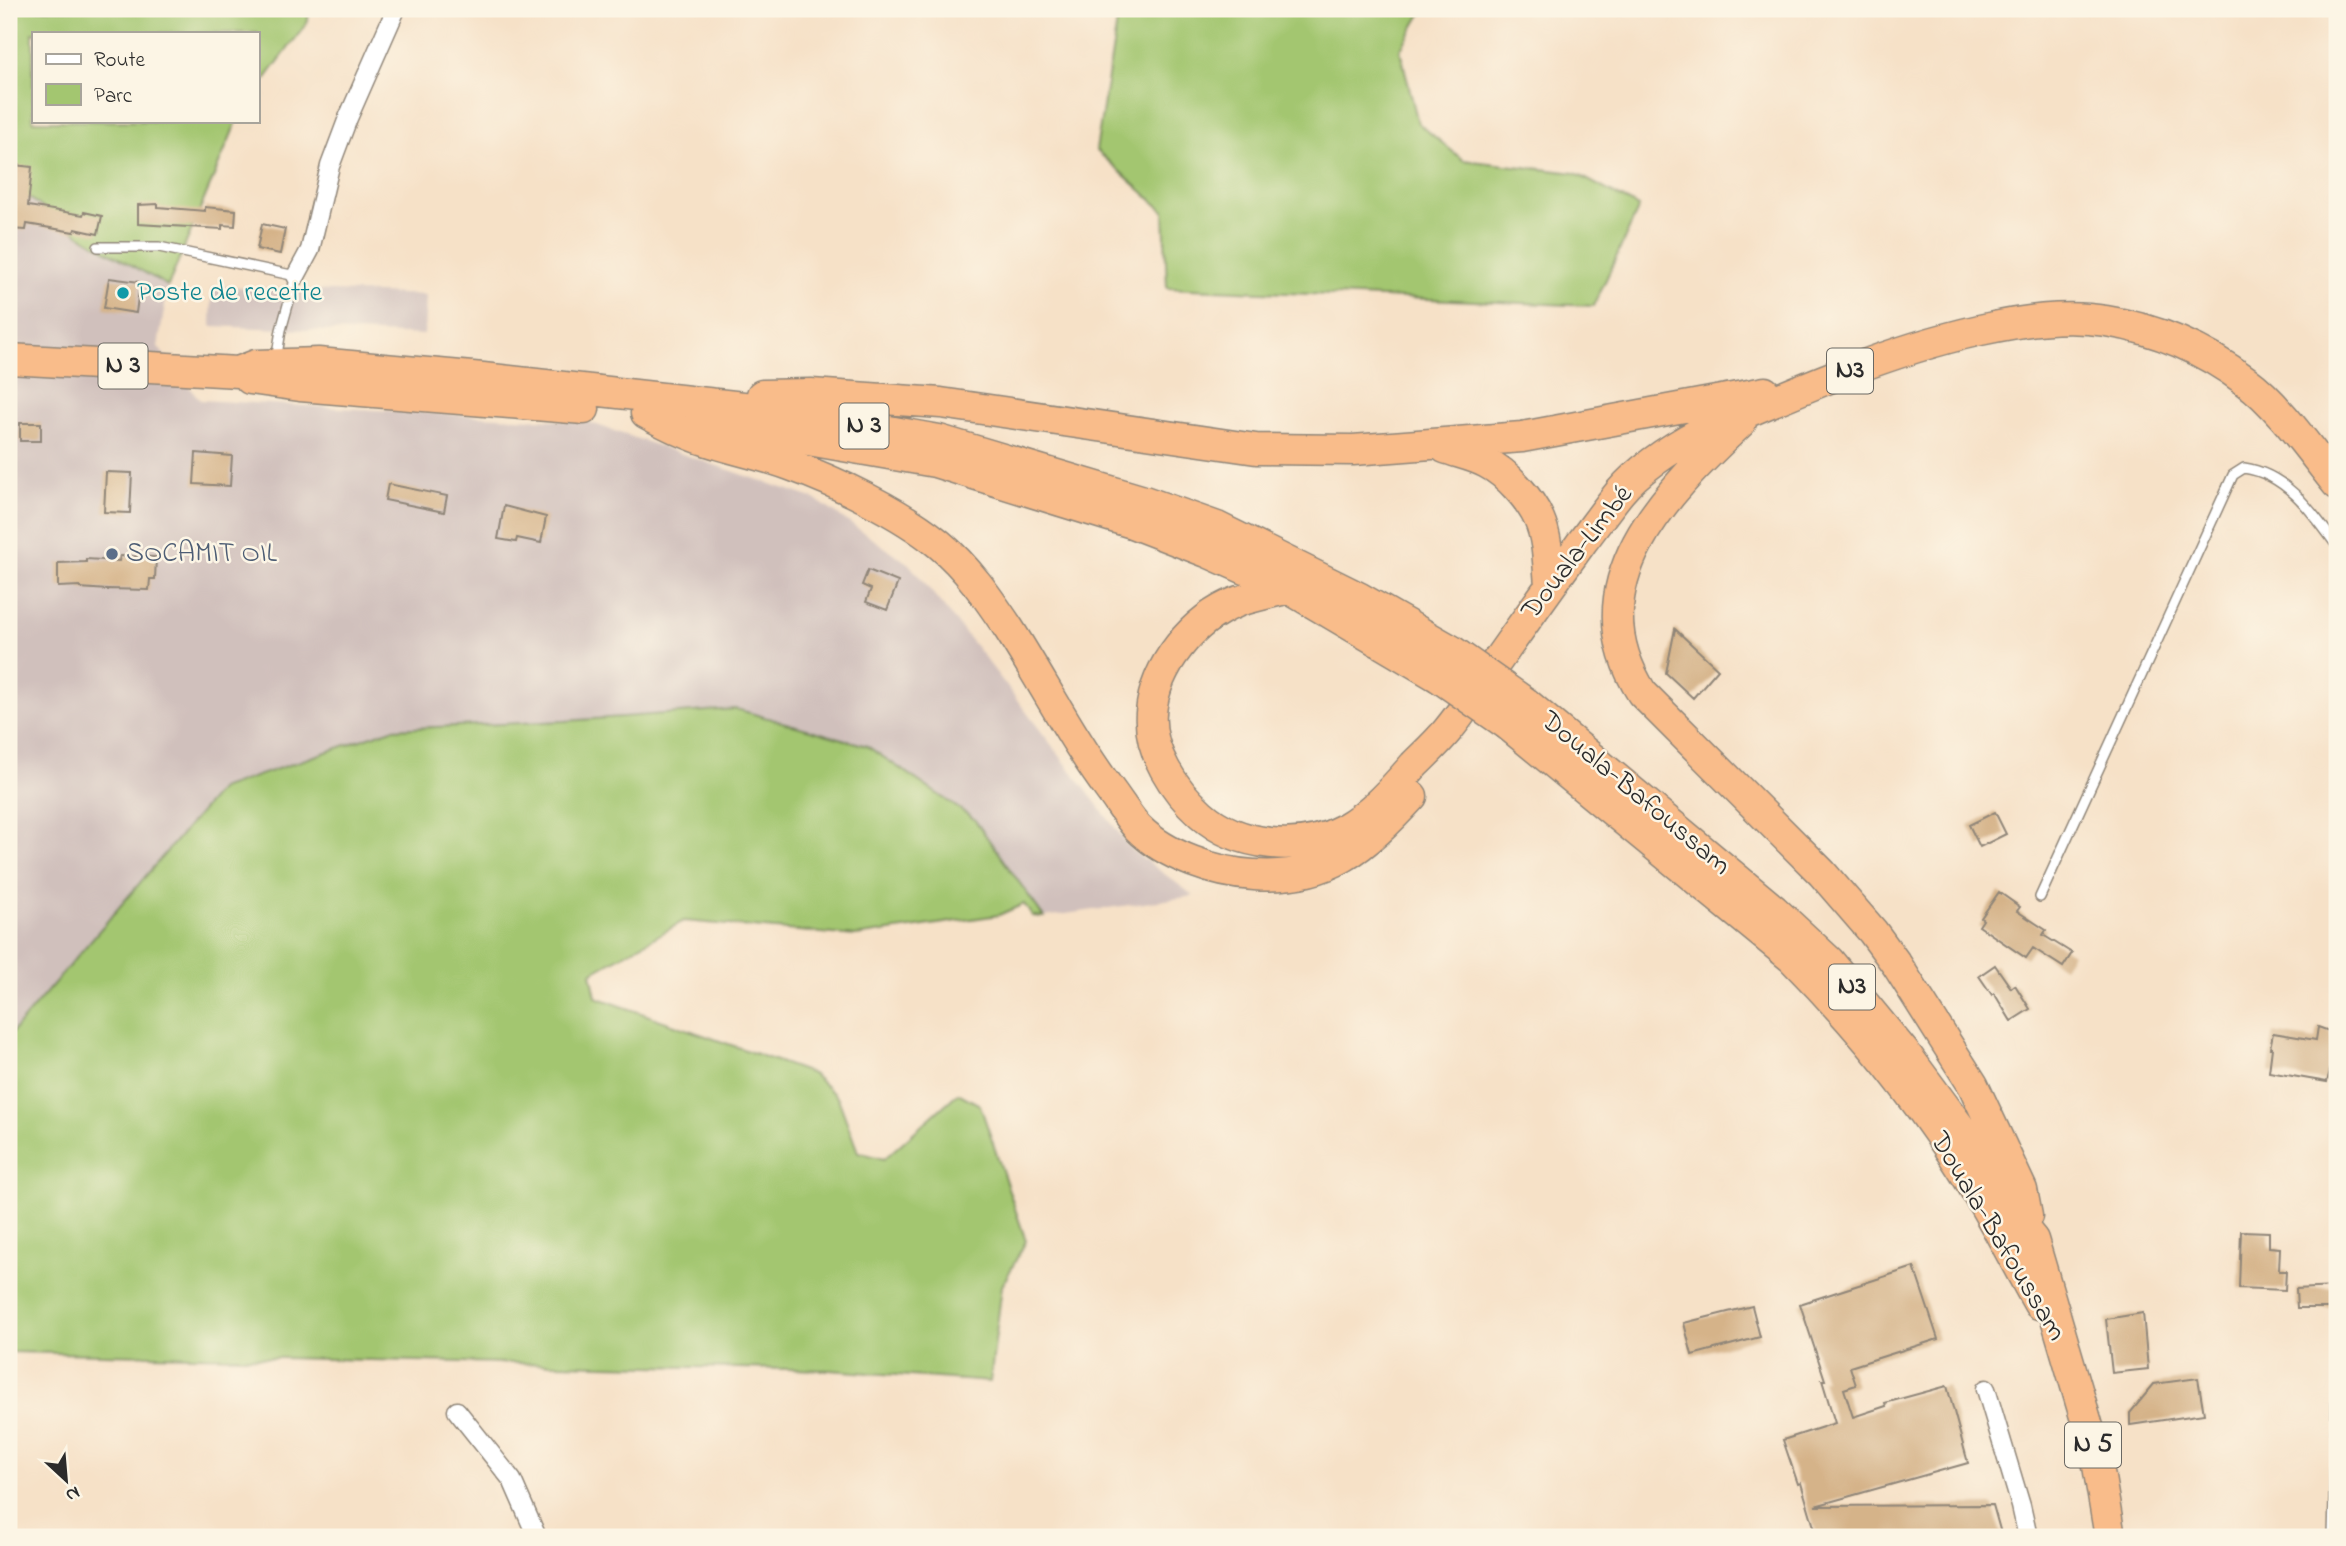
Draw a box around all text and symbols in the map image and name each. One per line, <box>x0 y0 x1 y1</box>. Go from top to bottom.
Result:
legend <box>32 32 259 122</box>
text: Route <box>94 46 146 76</box>
text: Parc <box>94 82 133 112</box>
place label: Poste de recette <box>137 273 323 314</box>
marker: Poste de recette <box>115 285 131 301</box>
road number: N 3 <box>99 344 148 388</box>
road number: N3 <box>1827 348 1873 394</box>
road number: N 3 <box>840 404 888 448</box>
street label: Douala-Limbé <box>1512 477 1644 630</box>
place label: SOCAMIT OIL <box>126 534 278 575</box>
marker: SOCAMIT OIL <box>104 546 120 562</box>
street label: Douala-Bafoussam <box>1530 701 1739 886</box>
road number: N3 <box>1829 964 1875 1010</box>
street label: Douala-Bafoussam <box>1918 1124 2076 1349</box>
road number: N 5 <box>2065 1422 2121 1468</box>
north arrow <box>32 1444 102 1514</box>
text: N <box>61 1478 84 1508</box>

